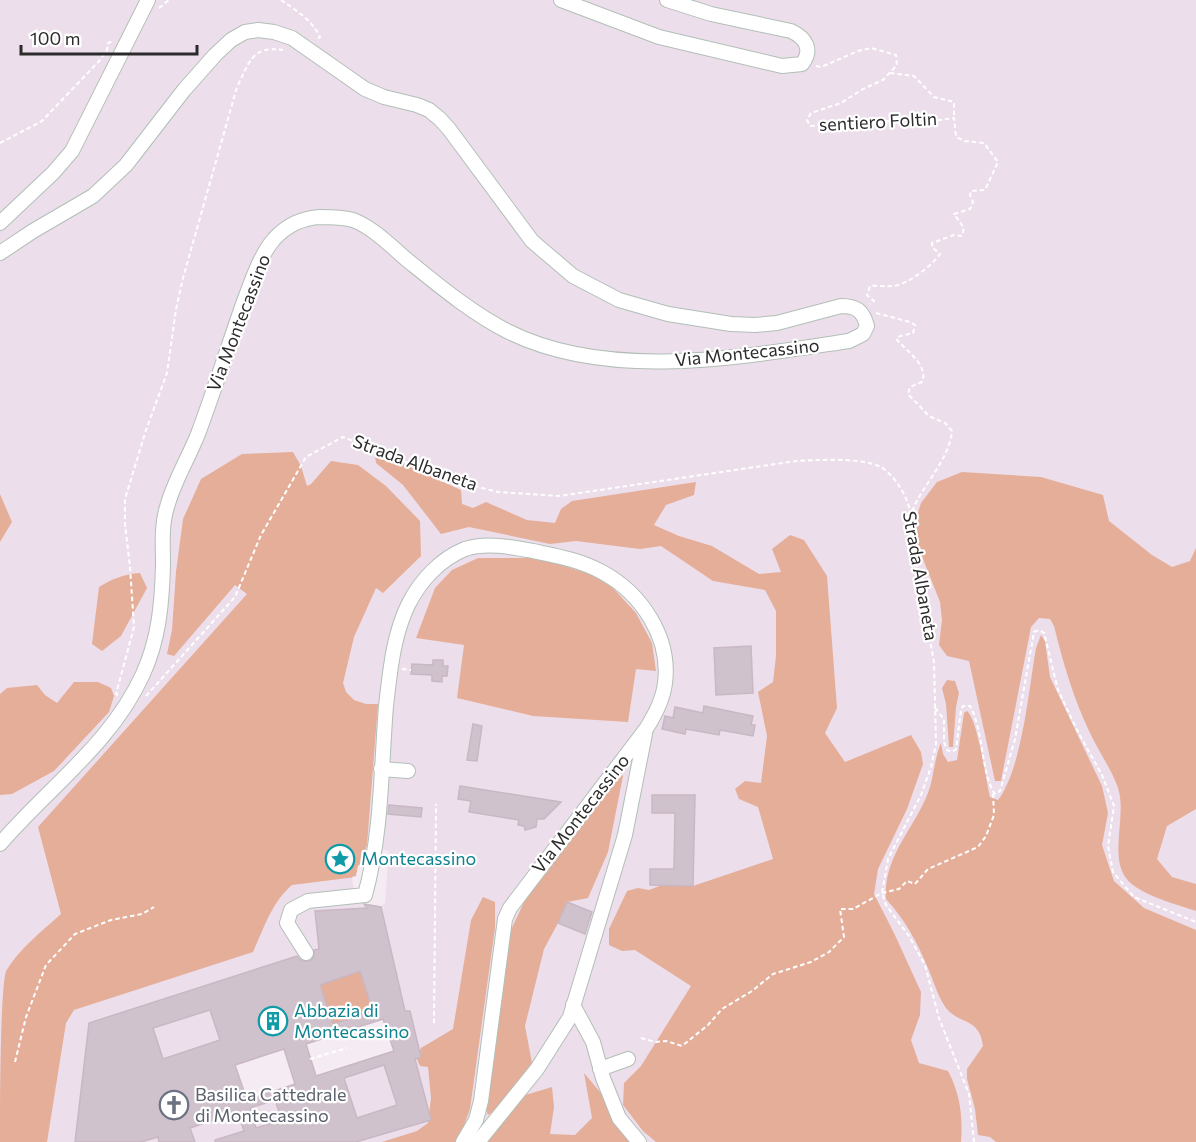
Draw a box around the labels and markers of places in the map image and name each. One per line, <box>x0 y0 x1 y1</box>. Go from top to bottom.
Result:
place icon: Montecassino <box>324 843 356 875</box>
place label: Montecassino <box>361 847 476 869</box>
place label: Abbazia di Montecassino <box>294 999 409 1042</box>
building icon: Abbazia di Montecassino <box>257 1005 289 1037</box>
place label: Basilica Cattedrale di Montecassino <box>195 1083 347 1126</box>
church icon: Basilica Cattedrale di Montecassino <box>158 1089 190 1121</box>

